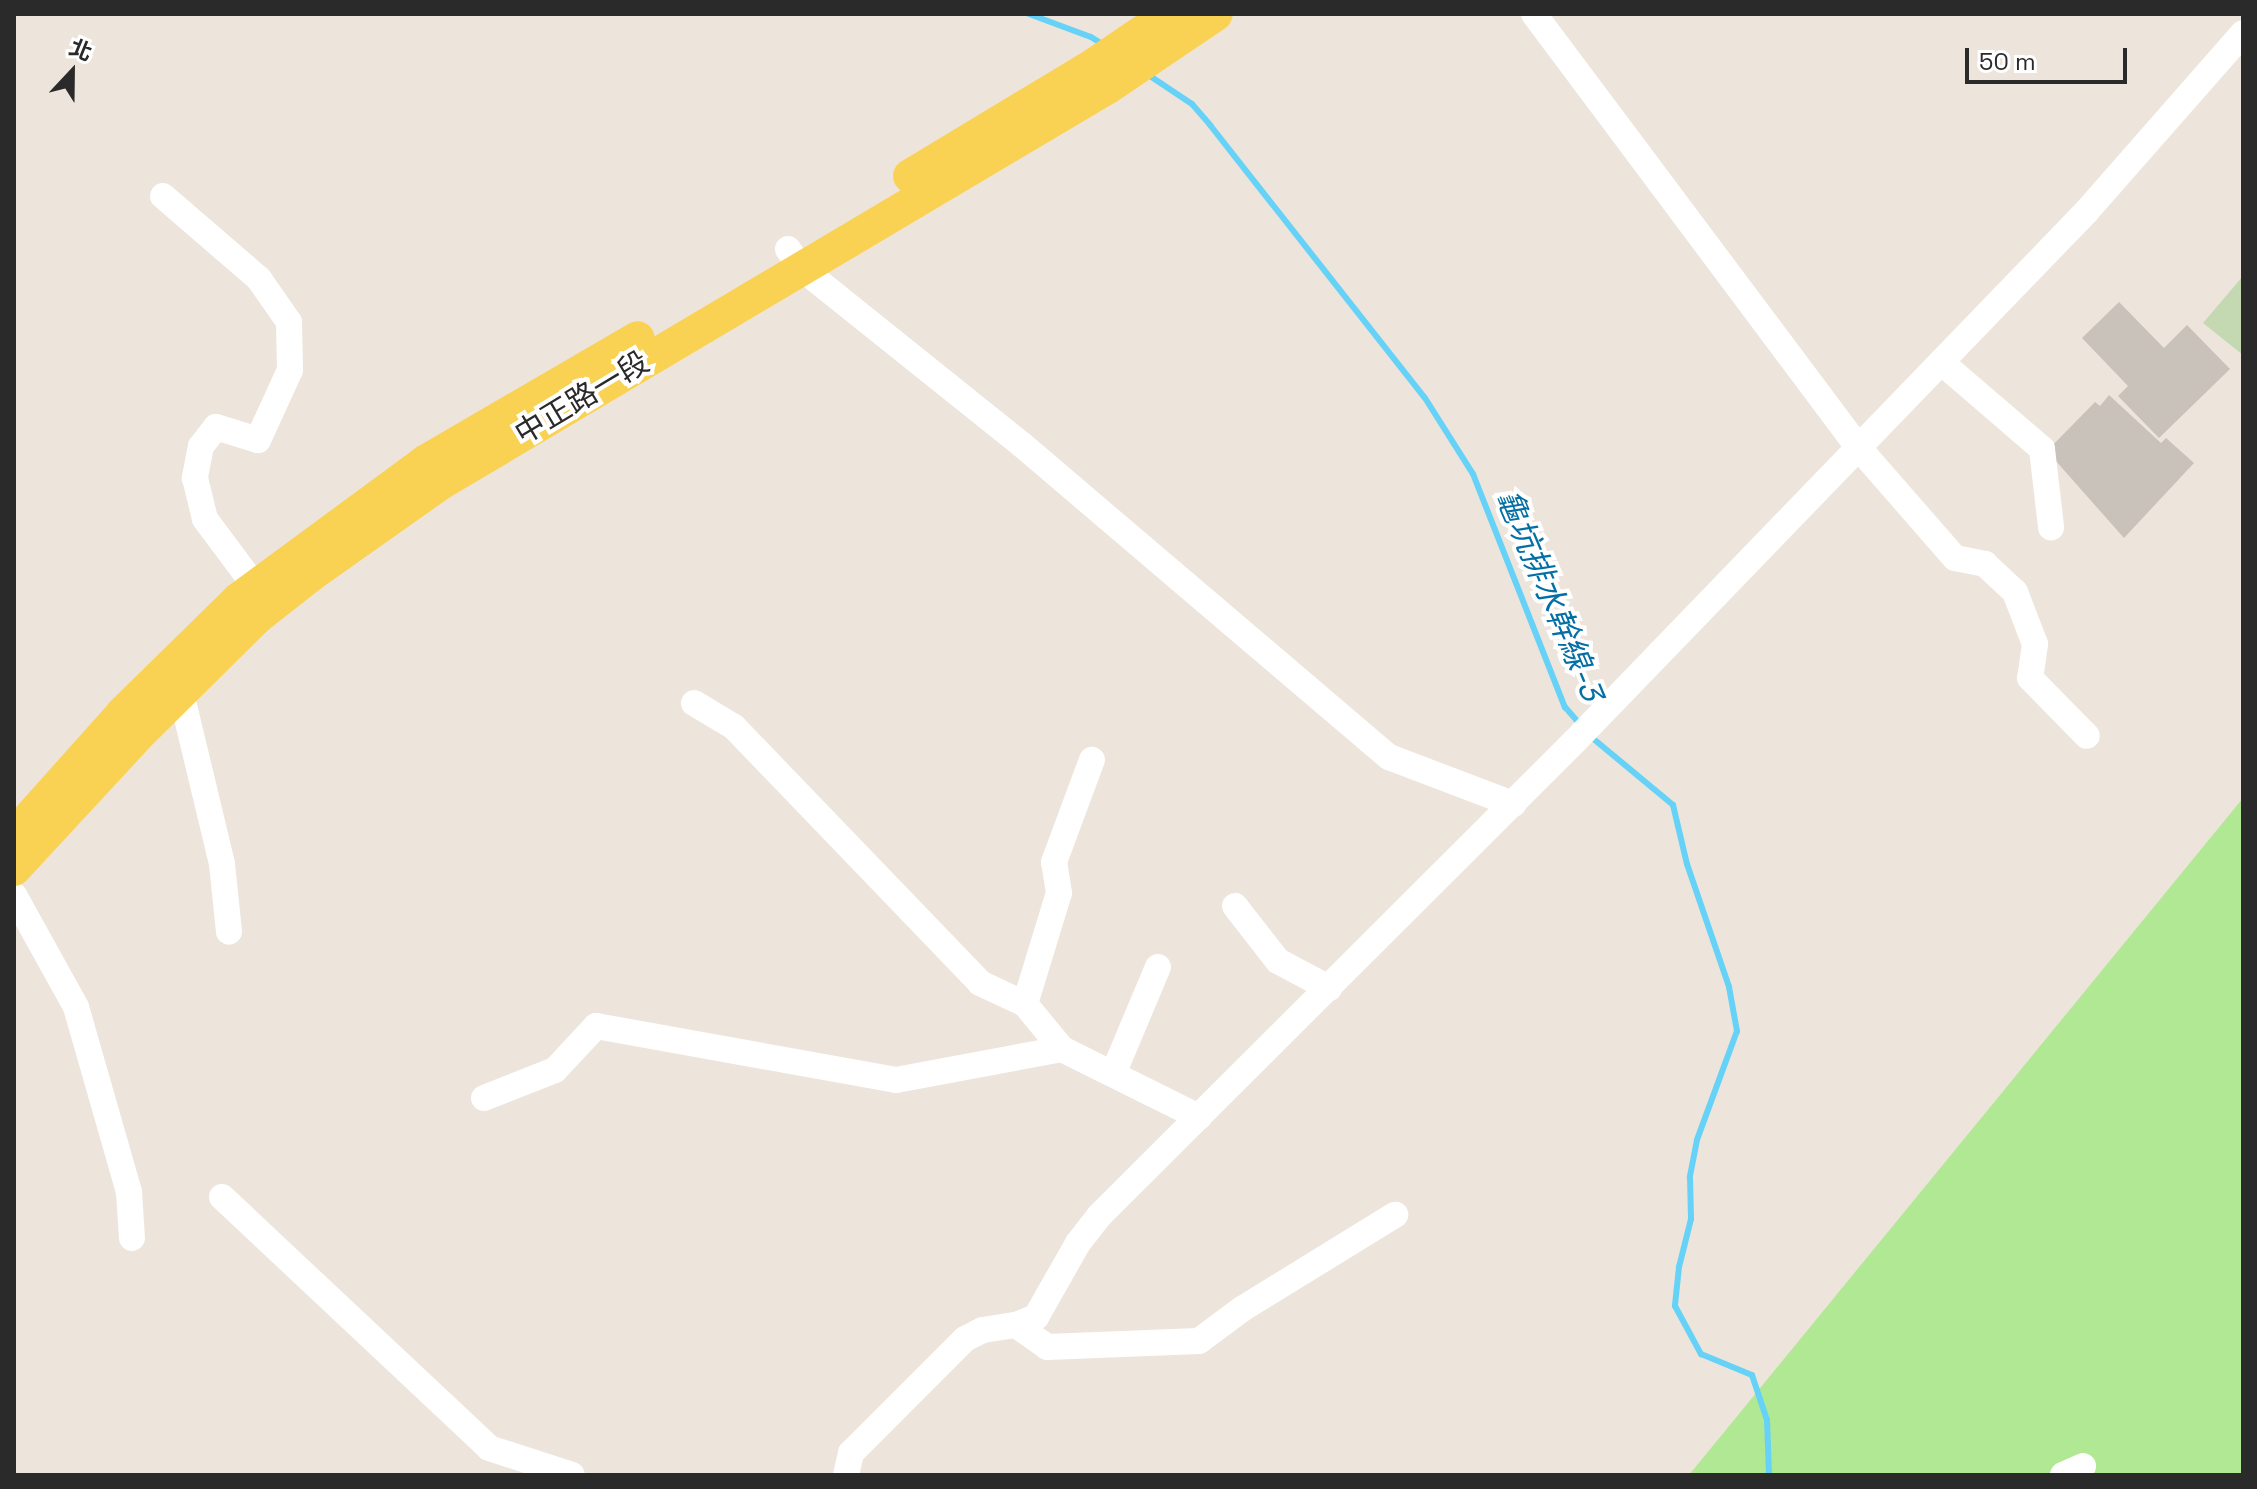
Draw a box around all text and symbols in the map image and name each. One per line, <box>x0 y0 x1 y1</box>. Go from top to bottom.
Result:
north arrow <box>32 32 112 112</box>
scale bar <box>1969 32 2131 82</box>
text: 北 <box>66 33 96 67</box>
text: 50 m <box>1979 46 2036 77</box>
street label: 中正路一段 <box>508 344 656 452</box>
water label: 龜坑排水幹線-3 <box>1488 484 1612 706</box>

